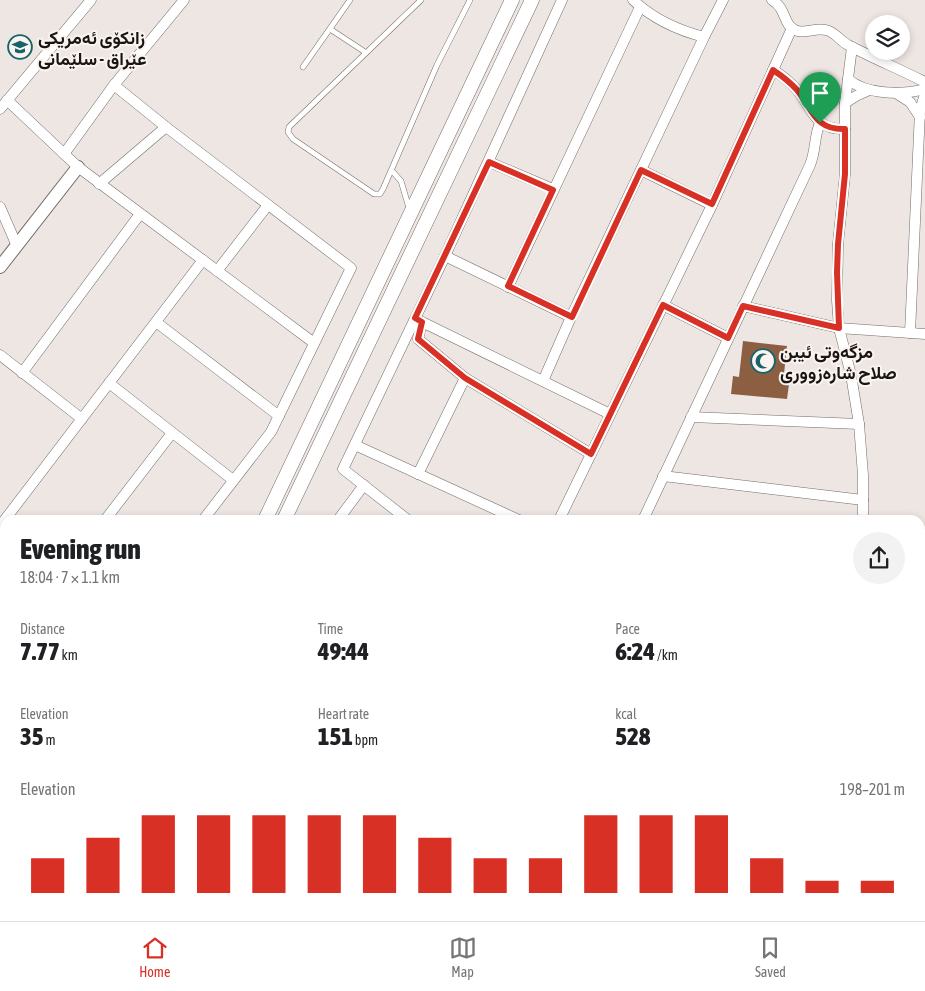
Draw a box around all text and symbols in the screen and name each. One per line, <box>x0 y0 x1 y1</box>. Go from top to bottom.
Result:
map controls <box>865 15 910 60</box>
button: layers <box>865 15 910 60</box>
place label: زانکۆی ئەمریکی عێراق - سلێمانی <box>38 27 147 70</box>
school or university icon: زانکۆی ئەمریکی عێراق - سلێمانی <box>7 34 33 60</box>
pin <box>799 72 841 123</box>
icon: arrive <box>806 79 834 107</box>
place label: مزگەوتی ئیبن صلاح شارەزووری <box>780 341 897 385</box>
mosque icon: مزگەوتی ئیبن صلاح شارەزووری <box>750 348 776 374</box>
button: share <box>853 532 905 584</box>
text: Evening run <box>20 533 141 565</box>
text: 18:04 · 7 × 1.1 km <box>20 568 120 586</box>
text: Distance <box>20 621 65 637</box>
text: Time <box>318 621 343 637</box>
text: Pace <box>615 621 640 637</box>
text: 7.77 <box>20 637 60 665</box>
text: 49:44 <box>318 637 369 665</box>
text: 6:24 <box>615 637 655 665</box>
text: km <box>60 647 78 663</box>
text: /km <box>655 647 678 663</box>
text: Elevation <box>20 706 69 722</box>
text: Heart rate <box>318 706 369 722</box>
text: kcal <box>615 706 637 722</box>
text: 35 <box>20 722 44 750</box>
text: 151 <box>318 722 353 750</box>
text: 528 <box>615 722 651 750</box>
text: m <box>44 732 56 748</box>
text: bpm <box>353 732 378 748</box>
text: Elevation <box>20 780 75 798</box>
text: 198–201 m <box>840 780 905 798</box>
tab: Home <box>139 934 170 980</box>
tab: Map <box>449 934 477 980</box>
tab: Saved <box>755 934 786 980</box>

